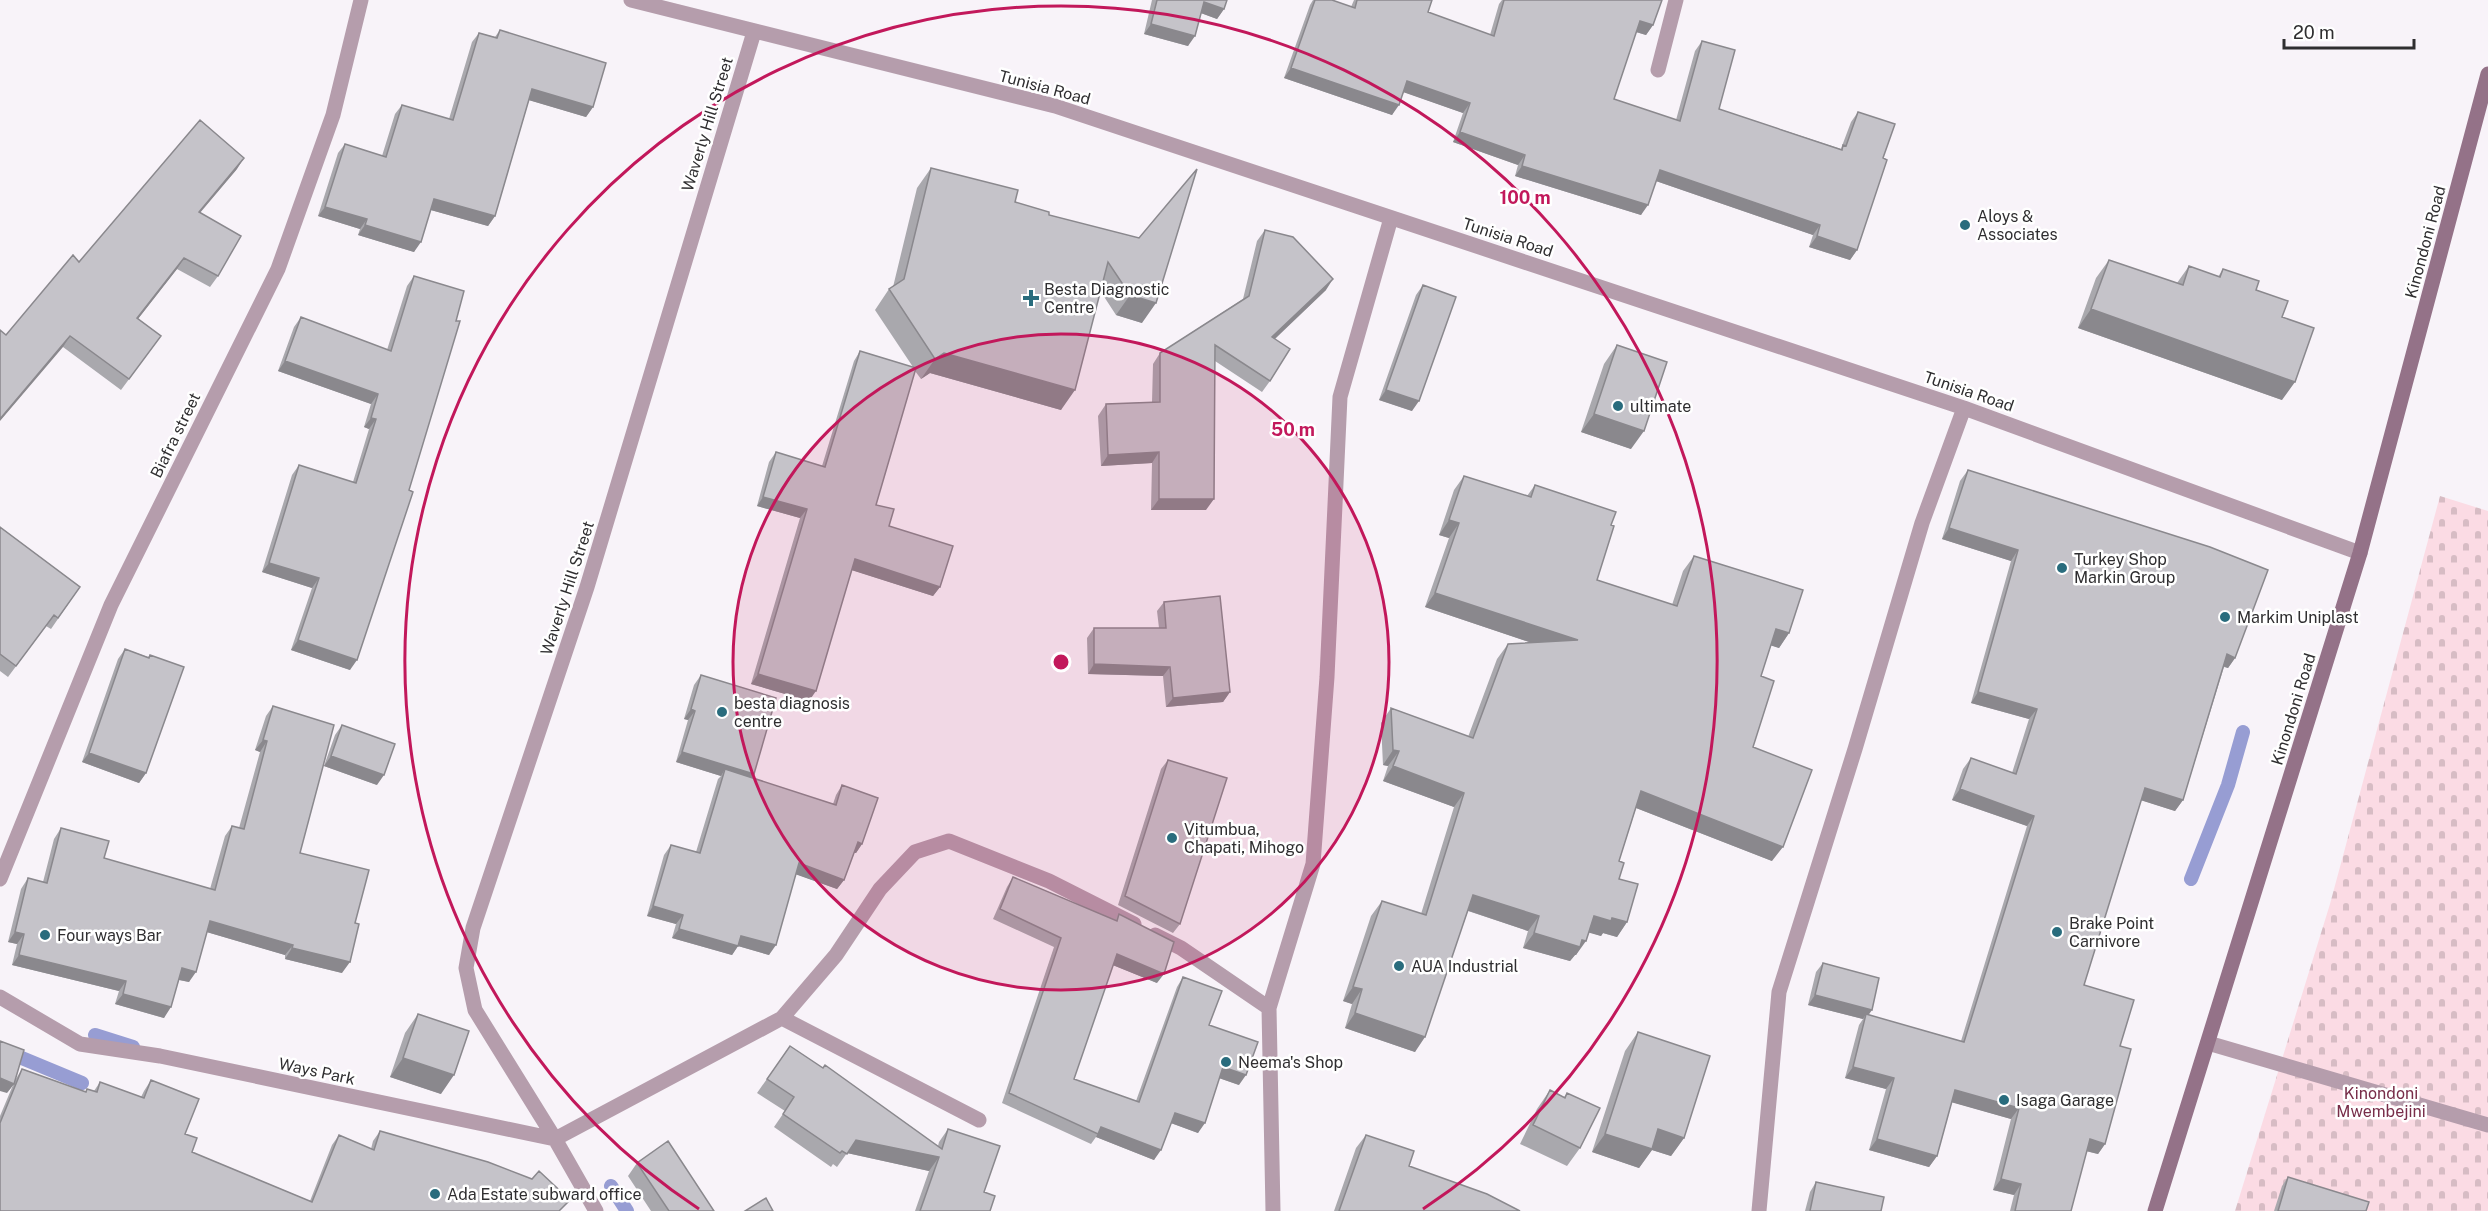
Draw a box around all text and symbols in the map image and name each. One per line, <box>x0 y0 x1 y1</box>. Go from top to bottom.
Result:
scale bar <box>2284 12 2414 50</box>
text: 20 m <box>2293 22 2335 43</box>
street label: Waverly Hill Street <box>678 55 737 194</box>
street label: Tunisia Road <box>997 66 1093 109</box>
street label: Kinondoni Road <box>2401 184 2450 301</box>
text: 100 m <box>1499 187 1551 208</box>
place label: Aloys & Associates <box>1977 207 2058 244</box>
street label: Tunisia Road <box>1460 214 1555 261</box>
marker: Aloys & Associates <box>1958 218 1972 232</box>
place label: Besta Diagnostic Centre <box>1044 280 1170 317</box>
marker: Besta Diagnostic Centre <box>1022 289 1040 307</box>
street label: Tunisia Road <box>1921 367 2016 416</box>
street label: Biafra street <box>147 389 204 481</box>
place label: ultimate <box>1630 397 1691 416</box>
marker: ultimate <box>1611 399 1625 413</box>
text: 50 m <box>1271 419 1315 440</box>
street label: Waverly Hill Street <box>537 519 598 658</box>
place label: Turkey Shop Markin Group <box>2074 550 2175 587</box>
marker: Turkey Shop Markin Group <box>2055 561 2069 575</box>
place label: Markim Uniplast <box>2237 608 2359 627</box>
marker: Markim Uniplast <box>2218 610 2232 624</box>
street label: Kinondoni Road <box>2267 651 2320 767</box>
centre of rings <box>1051 652 1071 672</box>
place label: besta diagnosis centre <box>734 694 850 731</box>
marker: besta diagnosis centre <box>715 705 729 719</box>
place label: Vitumbua, Chapati, Mihogo <box>1184 820 1304 857</box>
marker: Vitumbua, Chapati, Mihogo <box>1165 831 1179 845</box>
place label: Brake Point Carnivore <box>2069 914 2154 951</box>
marker: Brake Point Carnivore <box>2050 925 2064 939</box>
place label: Four ways Bar <box>57 926 162 945</box>
marker: Four ways Bar <box>38 928 52 942</box>
place label: AUA Industrial <box>1411 957 1518 976</box>
marker: AUA Industrial <box>1392 959 1406 973</box>
place label: Neema's Shop <box>1238 1053 1343 1072</box>
street label: Ways Park <box>277 1054 357 1089</box>
marker: Neema's Shop <box>1219 1055 1233 1069</box>
park label: Kinondoni Mwembejini <box>2336 1084 2426 1121</box>
place label: Isaga Garage <box>2016 1091 2114 1110</box>
marker: Isaga Garage <box>1997 1093 2011 1107</box>
place label: Ada Estate subward office <box>447 1185 642 1204</box>
marker: Ada Estate subward office <box>428 1187 442 1201</box>

